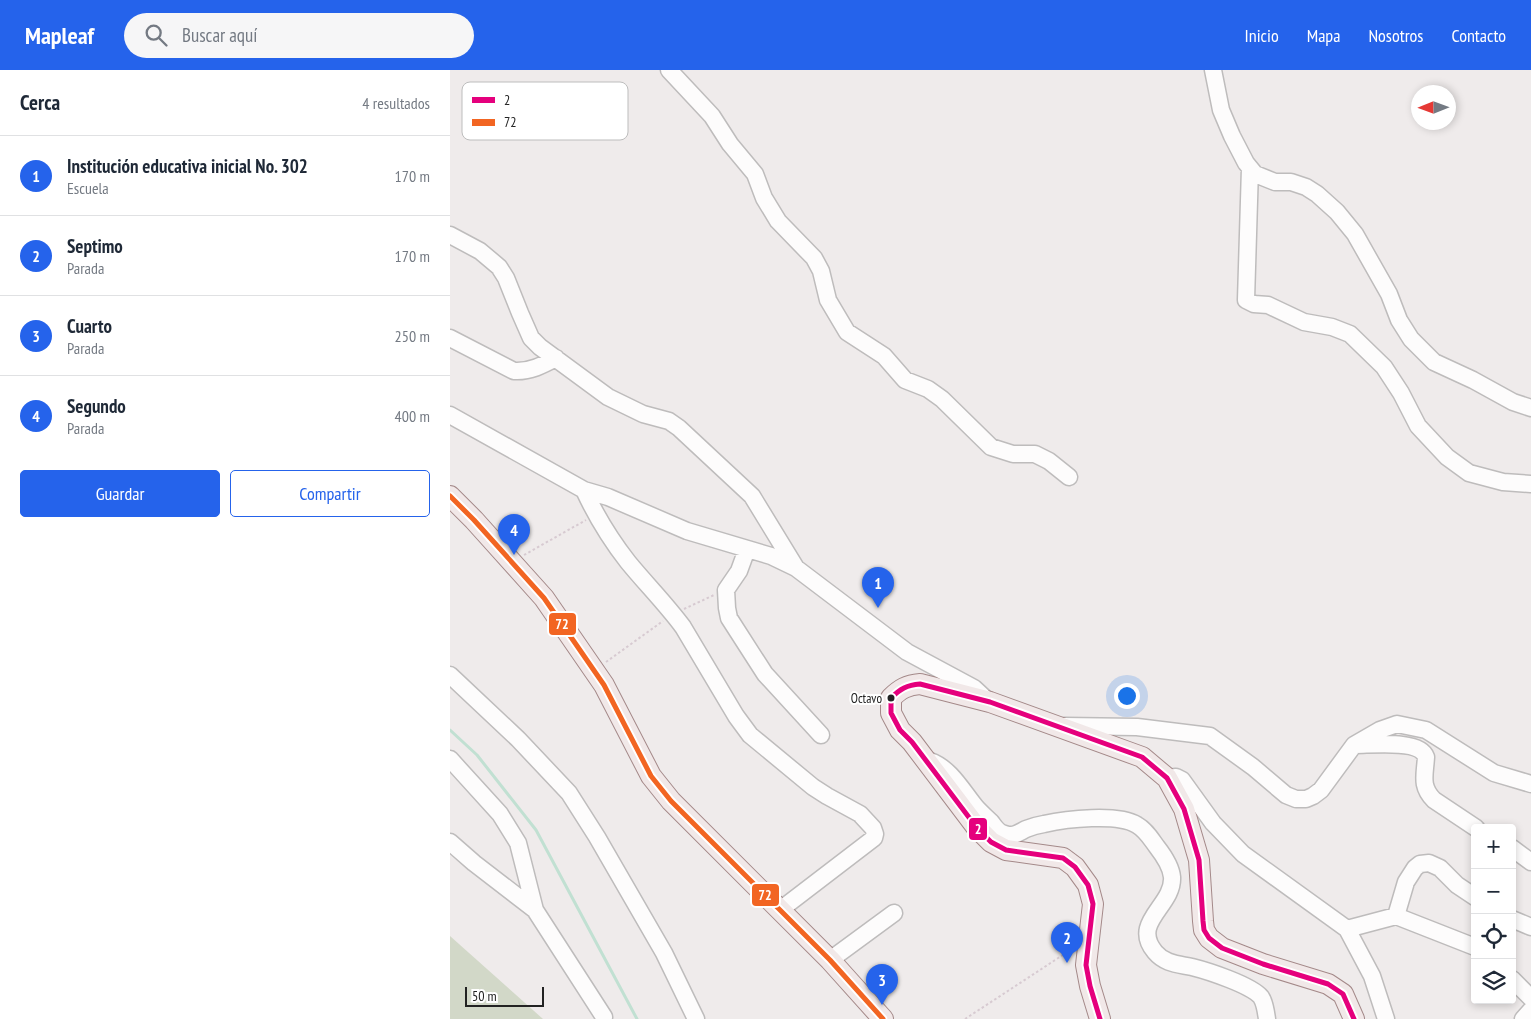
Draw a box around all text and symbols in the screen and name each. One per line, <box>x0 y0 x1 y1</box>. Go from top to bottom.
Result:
search box <box>124 13 474 58</box>
text: Mapleaf <box>25 20 94 51</box>
icon: search <box>142 21 170 49</box>
text: Buscar aquí <box>182 23 257 47</box>
text: Inicio <box>1245 24 1279 47</box>
text: Mapa <box>1307 24 1340 47</box>
text: Nosotros <box>1368 24 1423 47</box>
text: Contacto <box>1451 24 1506 47</box>
legend <box>462 82 628 140</box>
north arrow <box>1411 85 1456 130</box>
text: Cerca <box>20 89 60 116</box>
text: 2 <box>504 91 510 109</box>
text: 4 resultados <box>362 93 430 113</box>
text: 72 <box>504 113 517 131</box>
text: Institución educativa inicial No. 302 <box>67 154 308 178</box>
text: 1 <box>32 166 40 186</box>
text: 170 m <box>395 166 430 186</box>
text: Escuela <box>67 178 109 198</box>
text: Septimo <box>67 234 123 258</box>
text: 2 <box>32 246 40 266</box>
text: 170 m <box>395 246 430 266</box>
text: Parada <box>67 258 104 278</box>
text: Cuarto <box>67 314 112 338</box>
text: 3 <box>32 326 40 346</box>
text: 250 m <box>395 326 430 346</box>
text: Parada <box>67 338 104 358</box>
text: Segundo <box>67 394 126 418</box>
text: 4 <box>32 406 40 426</box>
text: 400 m <box>395 406 430 426</box>
text: Parada <box>67 418 104 438</box>
button: Guardar <box>20 470 220 517</box>
button: Compartir <box>230 470 430 517</box>
pin: 4 <box>498 514 530 555</box>
pin: 1 <box>862 567 894 608</box>
line badge: 72 <box>548 612 577 636</box>
text: 72 <box>555 615 569 633</box>
your location <box>1114 683 1140 709</box>
place label: Octavo <box>851 690 882 707</box>
marker: Octavo <box>886 693 896 703</box>
line badge: 2 <box>968 817 988 841</box>
text: 2 <box>975 820 981 838</box>
map controls <box>1471 824 1516 1004</box>
button: + <box>1471 824 1516 869</box>
button: − <box>1471 869 1516 914</box>
line badge: 72 <box>751 883 780 907</box>
text: 72 <box>758 886 772 904</box>
button: locate <box>1471 914 1516 959</box>
pin: 2 <box>1051 922 1083 963</box>
button: layers <box>1471 959 1516 1004</box>
pin: 3 <box>866 964 898 1005</box>
scale bar <box>465 984 544 1007</box>
text: 50 m <box>472 987 497 1005</box>

